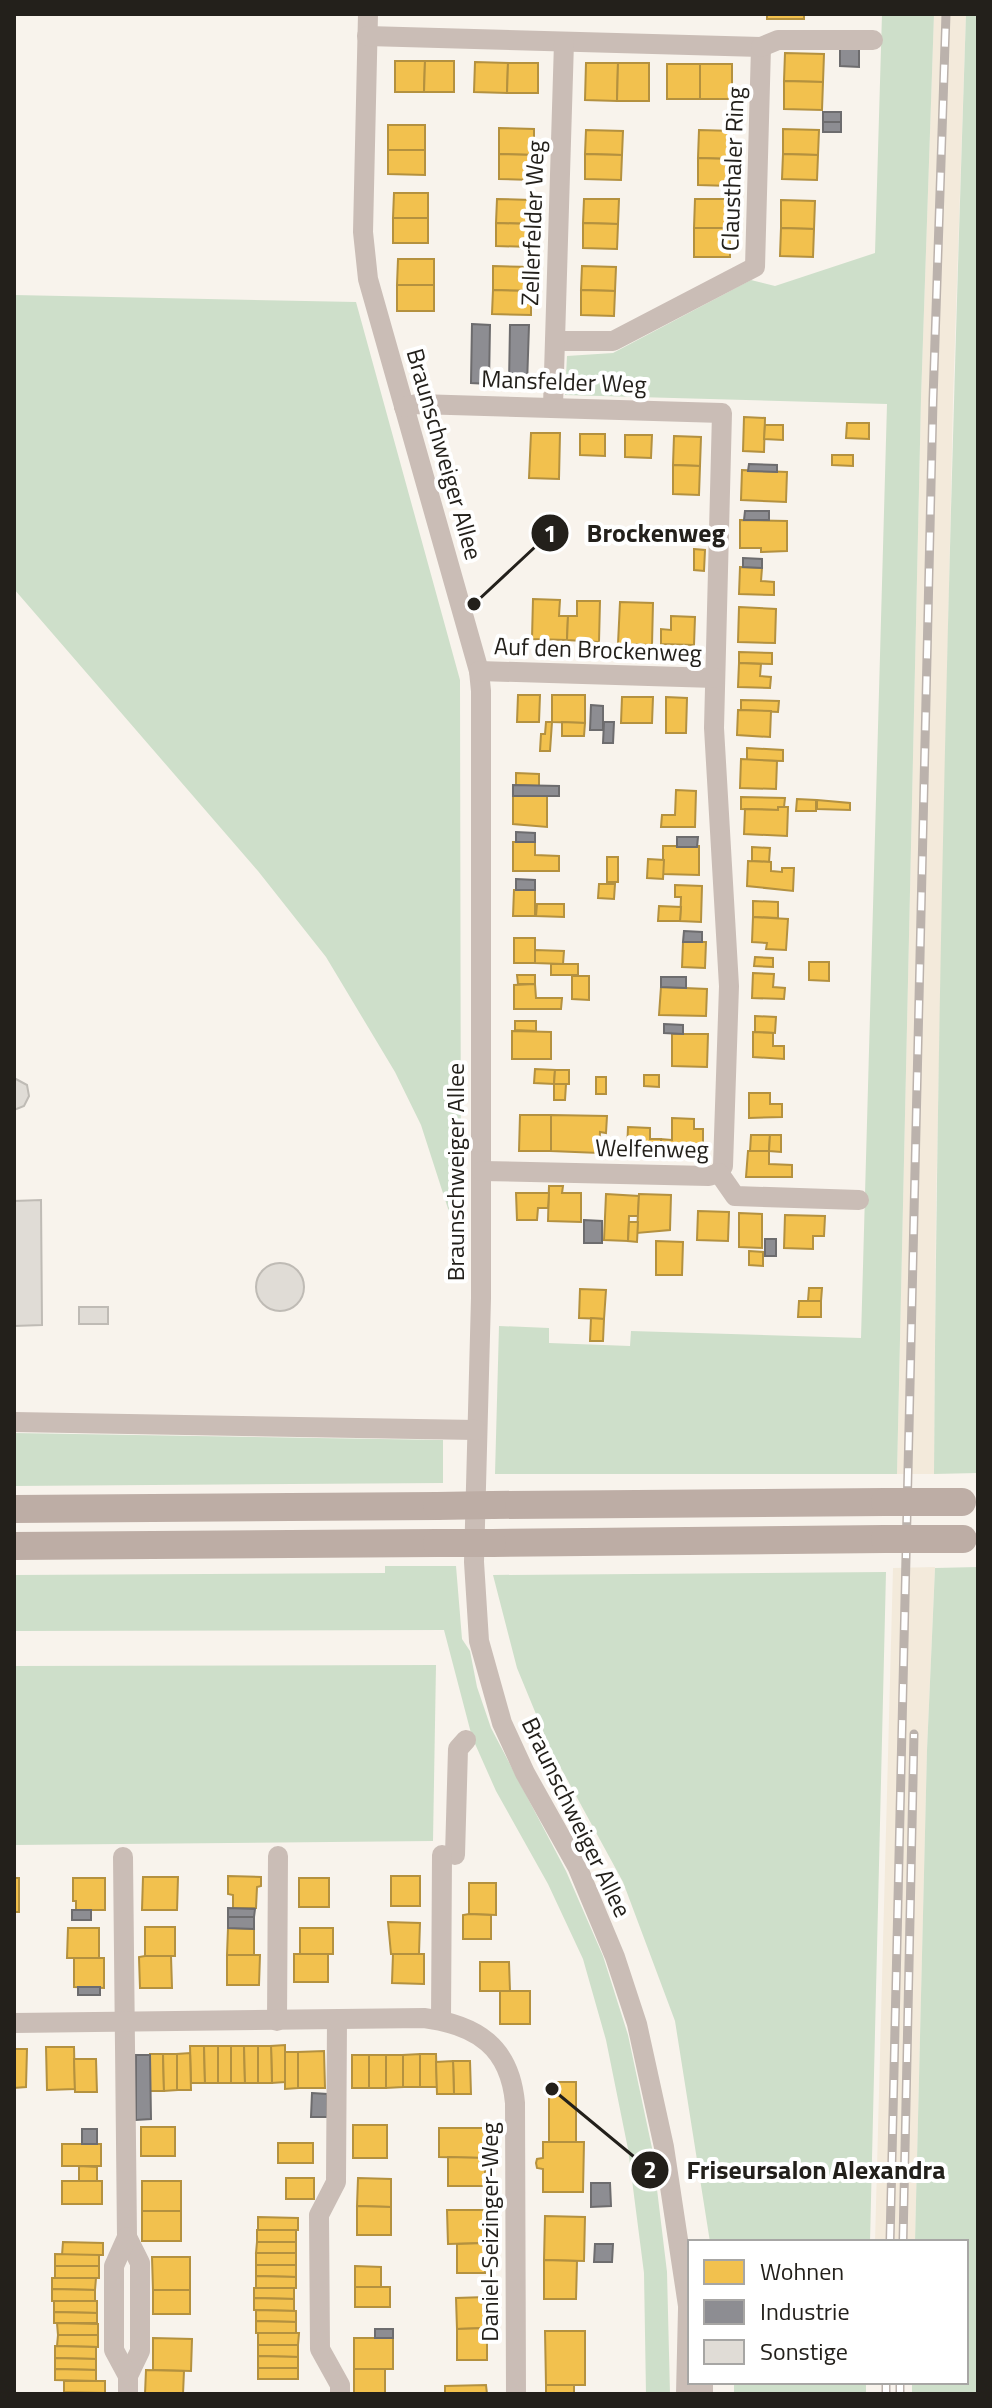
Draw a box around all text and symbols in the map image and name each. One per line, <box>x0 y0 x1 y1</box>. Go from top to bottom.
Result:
street label: Clausthaler Ring <box>711 86 753 252</box>
street label: Zellerfelder Weg <box>511 140 553 306</box>
street label: Braunschweiger Allee <box>398 344 492 564</box>
street label: Mansfelder Weg <box>481 360 647 402</box>
callout: Brockenweg <box>530 508 741 558</box>
text: Brockenweg <box>587 513 726 552</box>
text: 1 <box>543 515 557 551</box>
street label: Auf den Brockenweg <box>493 627 703 671</box>
street label: Braunschweiger Allee <box>437 1063 473 1281</box>
street label: Welfenweg <box>595 1129 709 1167</box>
street label: Braunschweiger Allee <box>513 1711 641 1923</box>
street label: Daniel-Seizinger-Weg <box>471 2122 507 2342</box>
callout: Friseursalon Alexandra <box>630 2145 961 2195</box>
text: Friseursalon Alexandra <box>687 2150 946 2189</box>
text: 2 <box>643 2151 657 2187</box>
legend <box>688 2240 968 2384</box>
text: Wohnen <box>760 2253 844 2289</box>
text: Industrie <box>760 2293 850 2329</box>
text: Sonstige <box>760 2333 848 2369</box>

